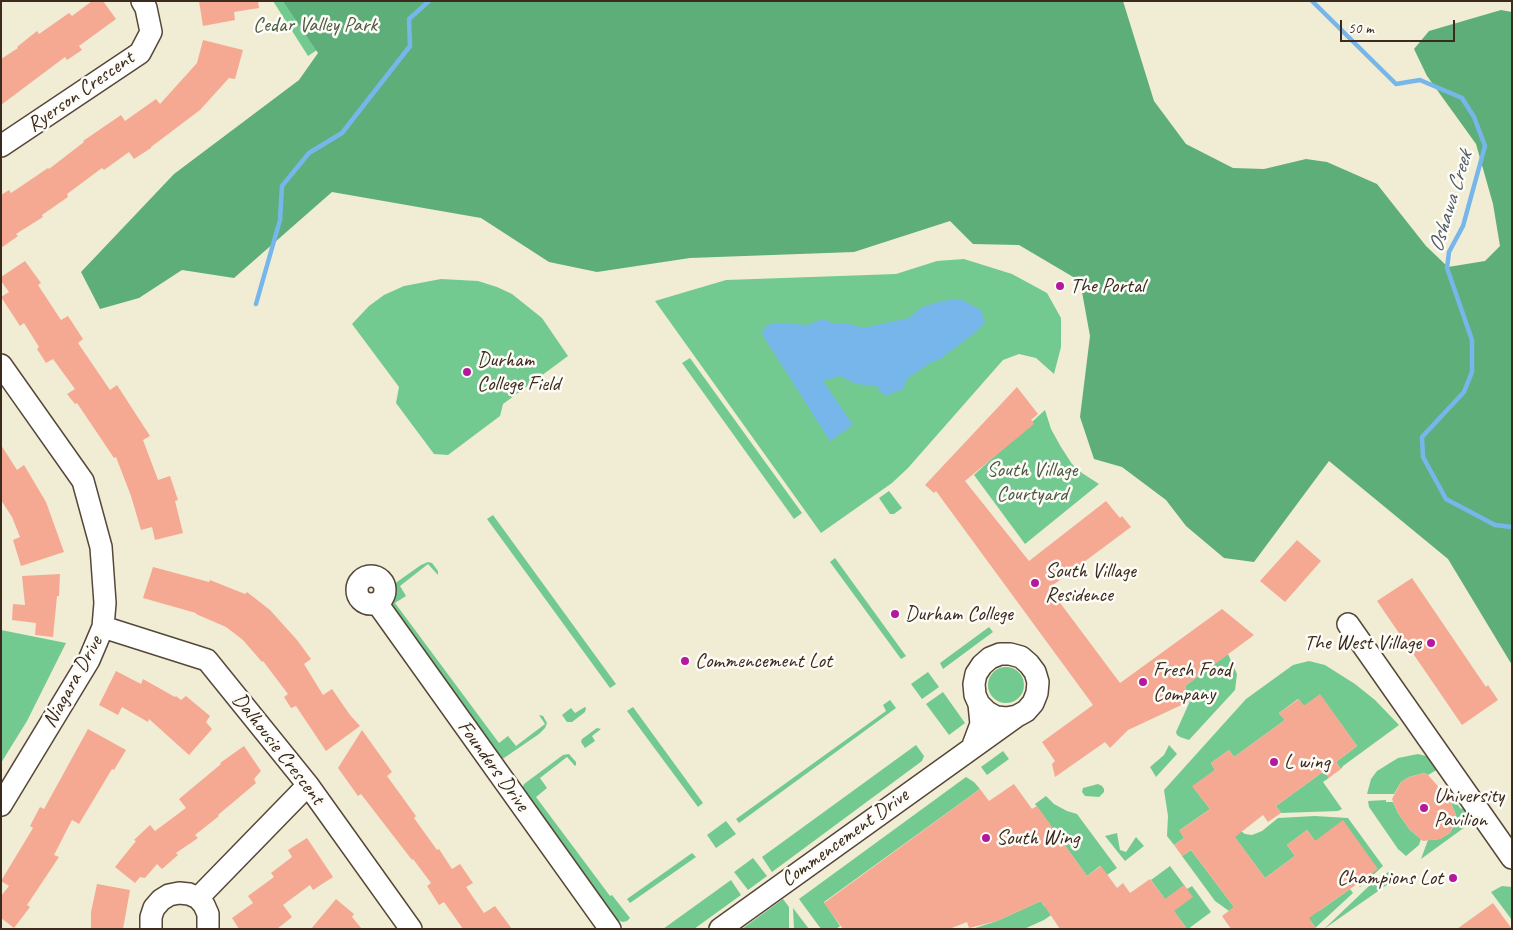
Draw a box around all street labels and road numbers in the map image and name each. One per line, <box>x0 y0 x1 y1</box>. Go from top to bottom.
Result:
street label: Ryerson Crescent <box>23 46 139 138</box>
street label: Niagara Drive <box>38 632 108 732</box>
street label: Dalhousie Crescent <box>226 688 330 810</box>
street label: Founders Drive <box>452 716 534 816</box>
street label: Commencement Drive <box>776 783 914 893</box>

